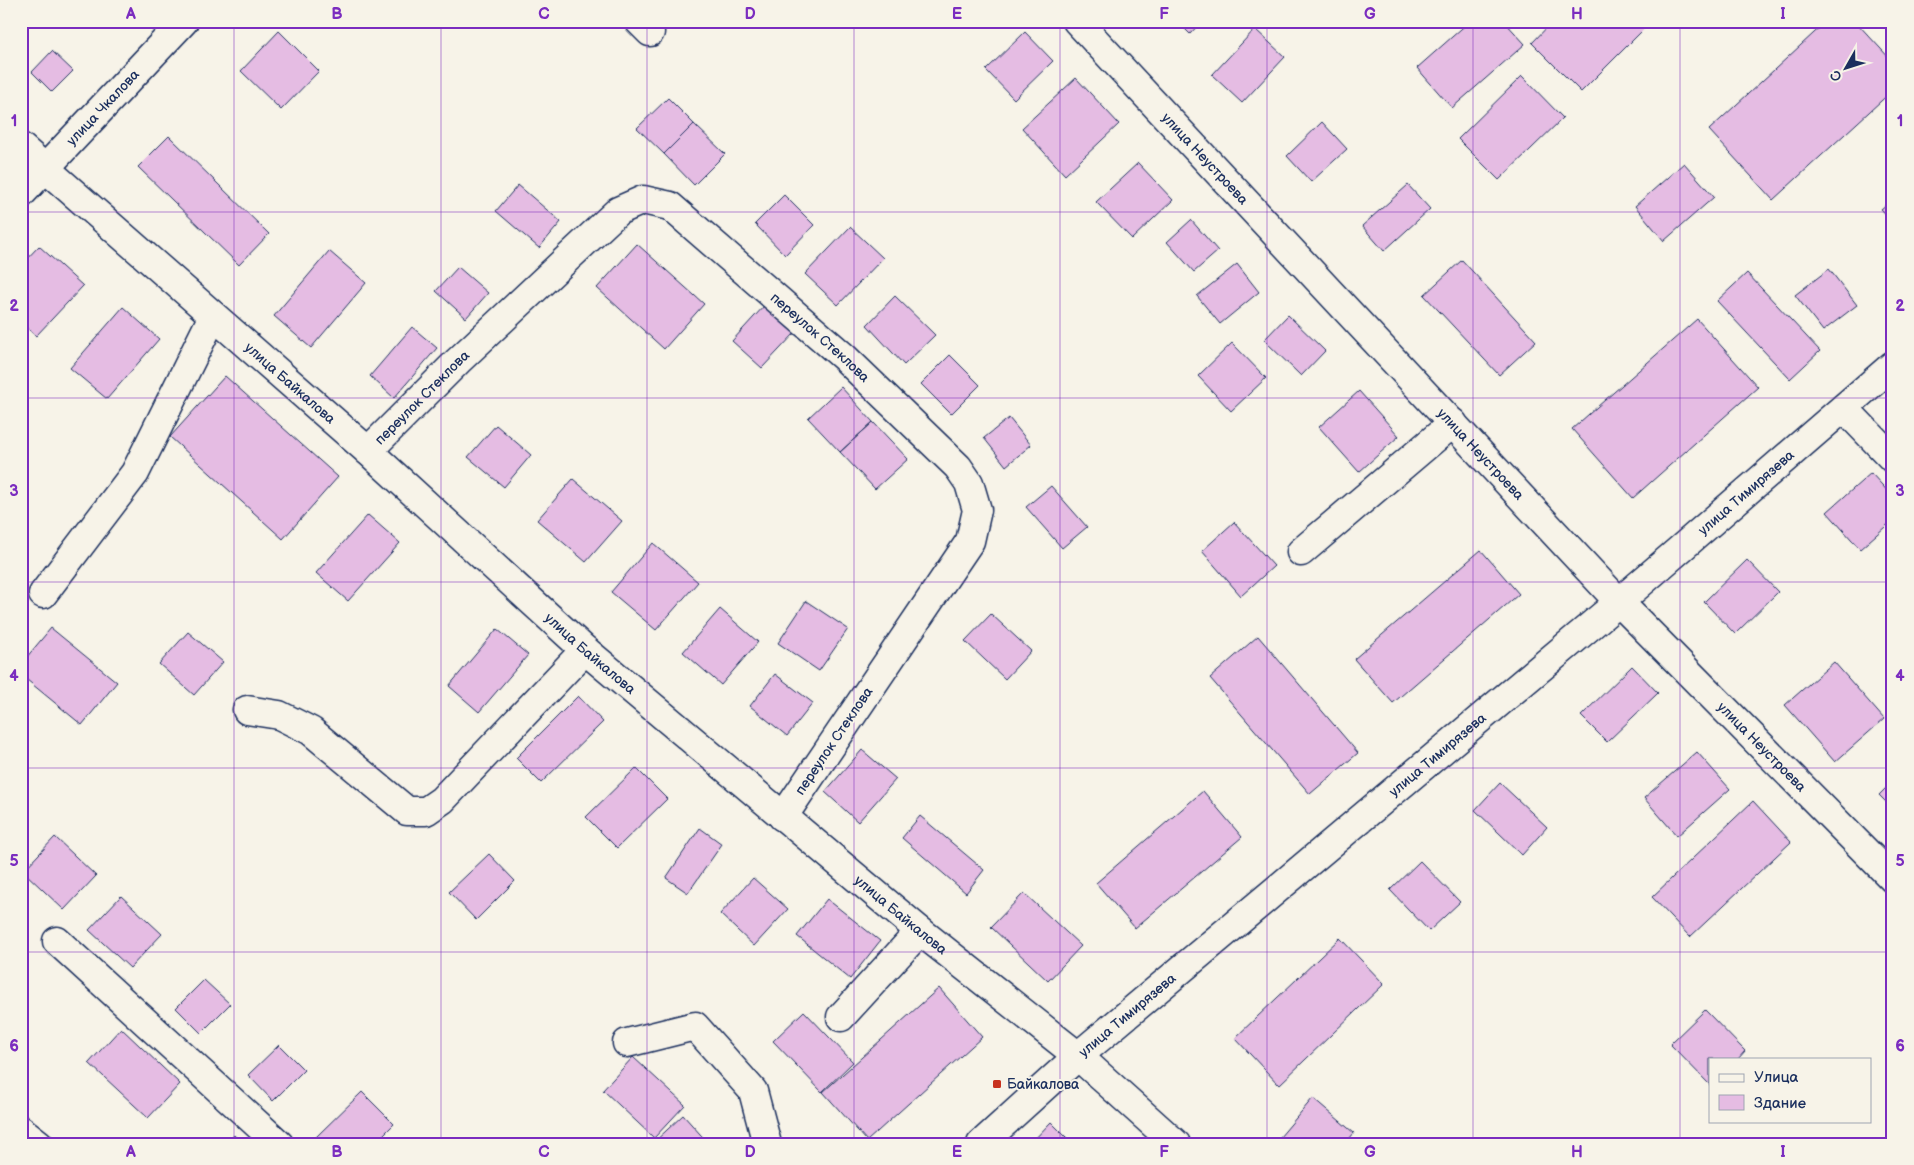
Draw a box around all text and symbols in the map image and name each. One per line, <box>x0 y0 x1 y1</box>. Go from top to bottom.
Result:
text: A <box>125 5 136 24</box>
text: B <box>331 5 343 24</box>
text: C <box>538 5 550 24</box>
text: D <box>744 5 756 24</box>
text: E <box>952 5 962 24</box>
text: F <box>1159 5 1169 24</box>
text: G <box>1364 5 1376 24</box>
text: H <box>1571 5 1583 24</box>
text: I <box>1780 5 1786 24</box>
north arrow <box>1822 42 1872 92</box>
street label: улица Чкалова <box>63 65 143 149</box>
text: С <box>1826 67 1846 85</box>
street label: улица Неустроева <box>1158 109 1253 208</box>
text: 1 <box>11 112 17 131</box>
text: 1 <box>1897 112 1903 131</box>
street label: переулок Стеклова <box>767 289 874 386</box>
text: 2 <box>9 297 19 316</box>
text: 2 <box>1895 297 1905 316</box>
street label: улица Байкалова <box>241 339 340 428</box>
street label: переулок Стеклова <box>371 346 473 448</box>
street label: улица Неустроева <box>1434 404 1528 504</box>
street label: улица Тимирязева <box>1694 446 1798 538</box>
text: 3 <box>9 482 19 501</box>
text: 3 <box>1895 482 1905 501</box>
street label: улица Байкалова <box>542 609 640 698</box>
text: 4 <box>9 667 19 686</box>
text: 4 <box>1895 667 1905 686</box>
street label: переулок Стеклова <box>792 683 877 798</box>
street label: улица Неустроева <box>1714 698 1811 796</box>
street label: улица Тимирязева <box>1385 709 1490 800</box>
text: 5 <box>9 852 19 871</box>
text: 5 <box>1895 852 1905 871</box>
street label: улица Байкалова <box>851 871 951 958</box>
street label: улица Тимирязева <box>1075 969 1180 1060</box>
text: 6 <box>9 1037 19 1056</box>
text: 6 <box>1895 1037 1905 1056</box>
legend <box>1709 1058 1872 1122</box>
text: Улица <box>1754 1068 1799 1087</box>
place label: Байкалова <box>1007 1076 1080 1093</box>
marker: Байкалова <box>991 1078 1003 1090</box>
text: Здание <box>1754 1094 1806 1113</box>
text: A <box>125 1143 136 1162</box>
text: B <box>331 1143 343 1162</box>
text: C <box>538 1143 550 1162</box>
text: D <box>744 1143 756 1162</box>
text: E <box>952 1143 962 1162</box>
text: F <box>1159 1143 1169 1162</box>
text: G <box>1364 1143 1376 1162</box>
text: H <box>1571 1143 1583 1162</box>
text: I <box>1780 1143 1786 1162</box>

